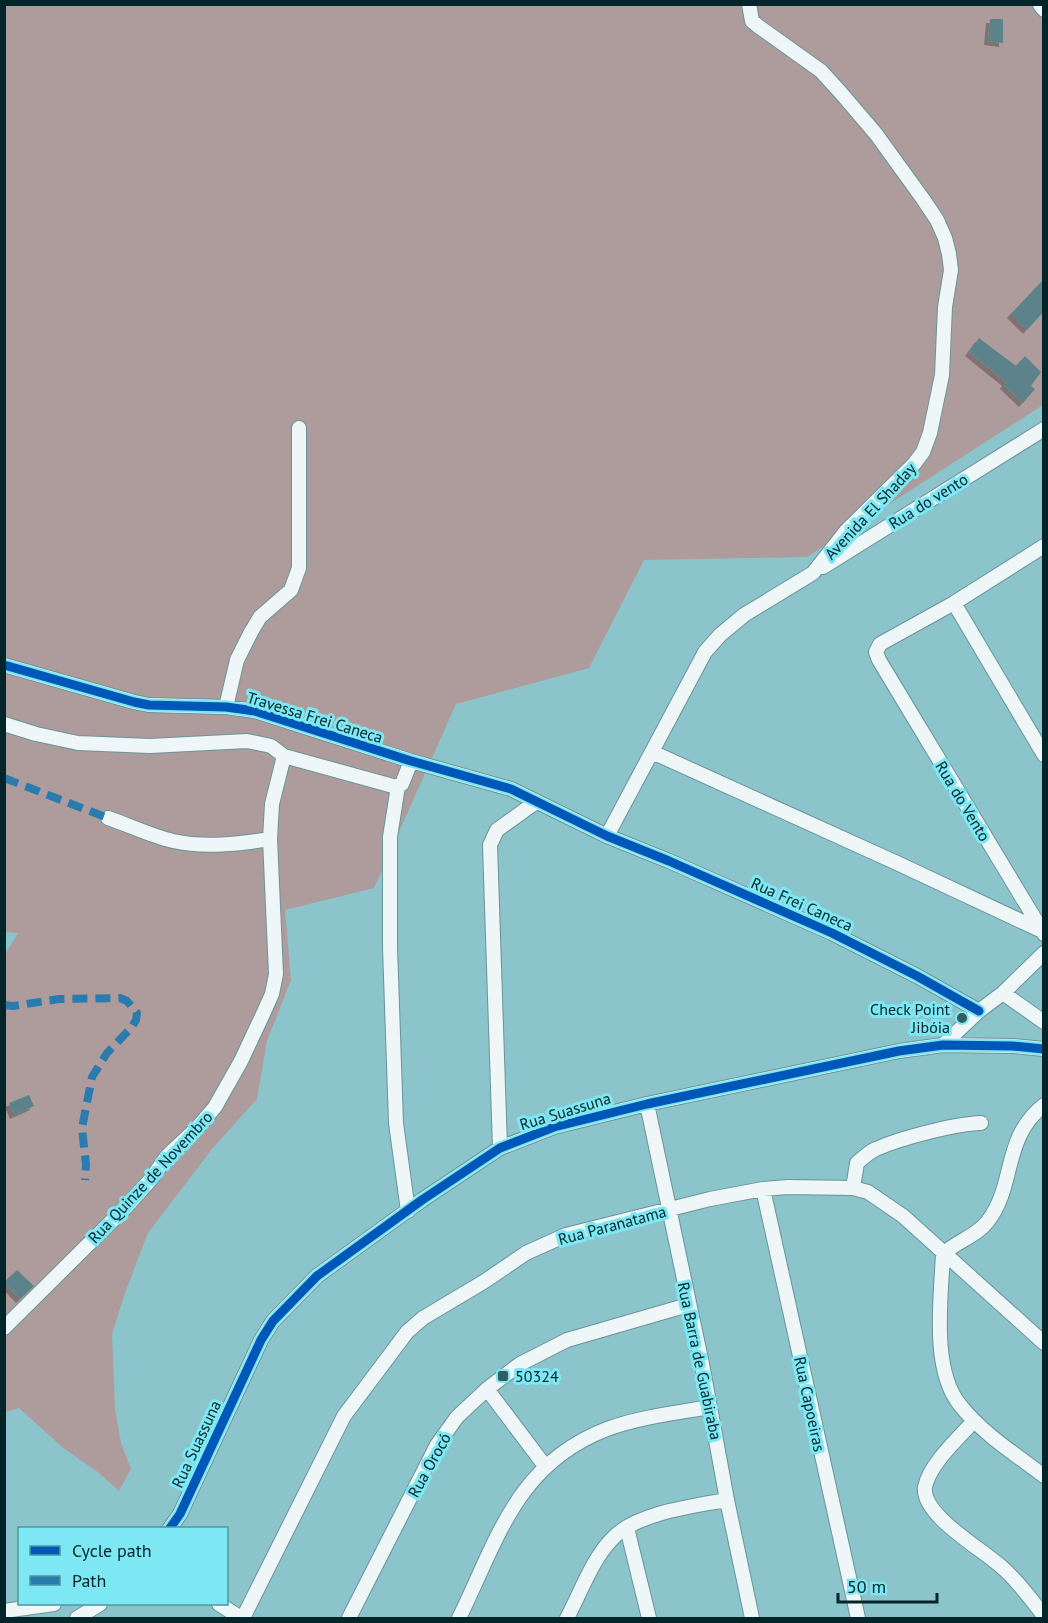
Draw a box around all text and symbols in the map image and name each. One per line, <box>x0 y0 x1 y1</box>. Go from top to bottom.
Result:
street label: Avenida El Shaday <box>820 458 920 564</box>
street label: Rua do vento <box>885 469 971 533</box>
street label: Travessa Frei Caneca <box>245 687 385 747</box>
street label: Rua do Vento <box>931 757 995 845</box>
street label: Rua Frei Caneca <box>748 873 856 935</box>
place label: Check Point Jibóia <box>870 999 951 1037</box>
marker: Check Point Jibóia <box>955 1011 969 1025</box>
street label: Rua Suassuna <box>517 1088 613 1134</box>
street label: Rua Quinze de Novembro <box>83 1107 217 1247</box>
street label: Rua Paranatama <box>556 1201 668 1249</box>
street label: Rua Barra de Guabiraba <box>674 1280 726 1442</box>
street label: Rua Capoeiras <box>790 1355 830 1454</box>
place label: 50324 <box>515 1366 559 1386</box>
marker: 50324 <box>496 1369 510 1383</box>
street label: Rua Suassuna <box>167 1397 225 1491</box>
street label: Rua Orocó <box>403 1429 455 1501</box>
legend <box>18 1527 228 1605</box>
text: Cycle path <box>72 1539 152 1562</box>
scale bar <box>838 1566 937 1604</box>
text: Path <box>72 1569 106 1592</box>
text: 50 m <box>847 1575 886 1598</box>

